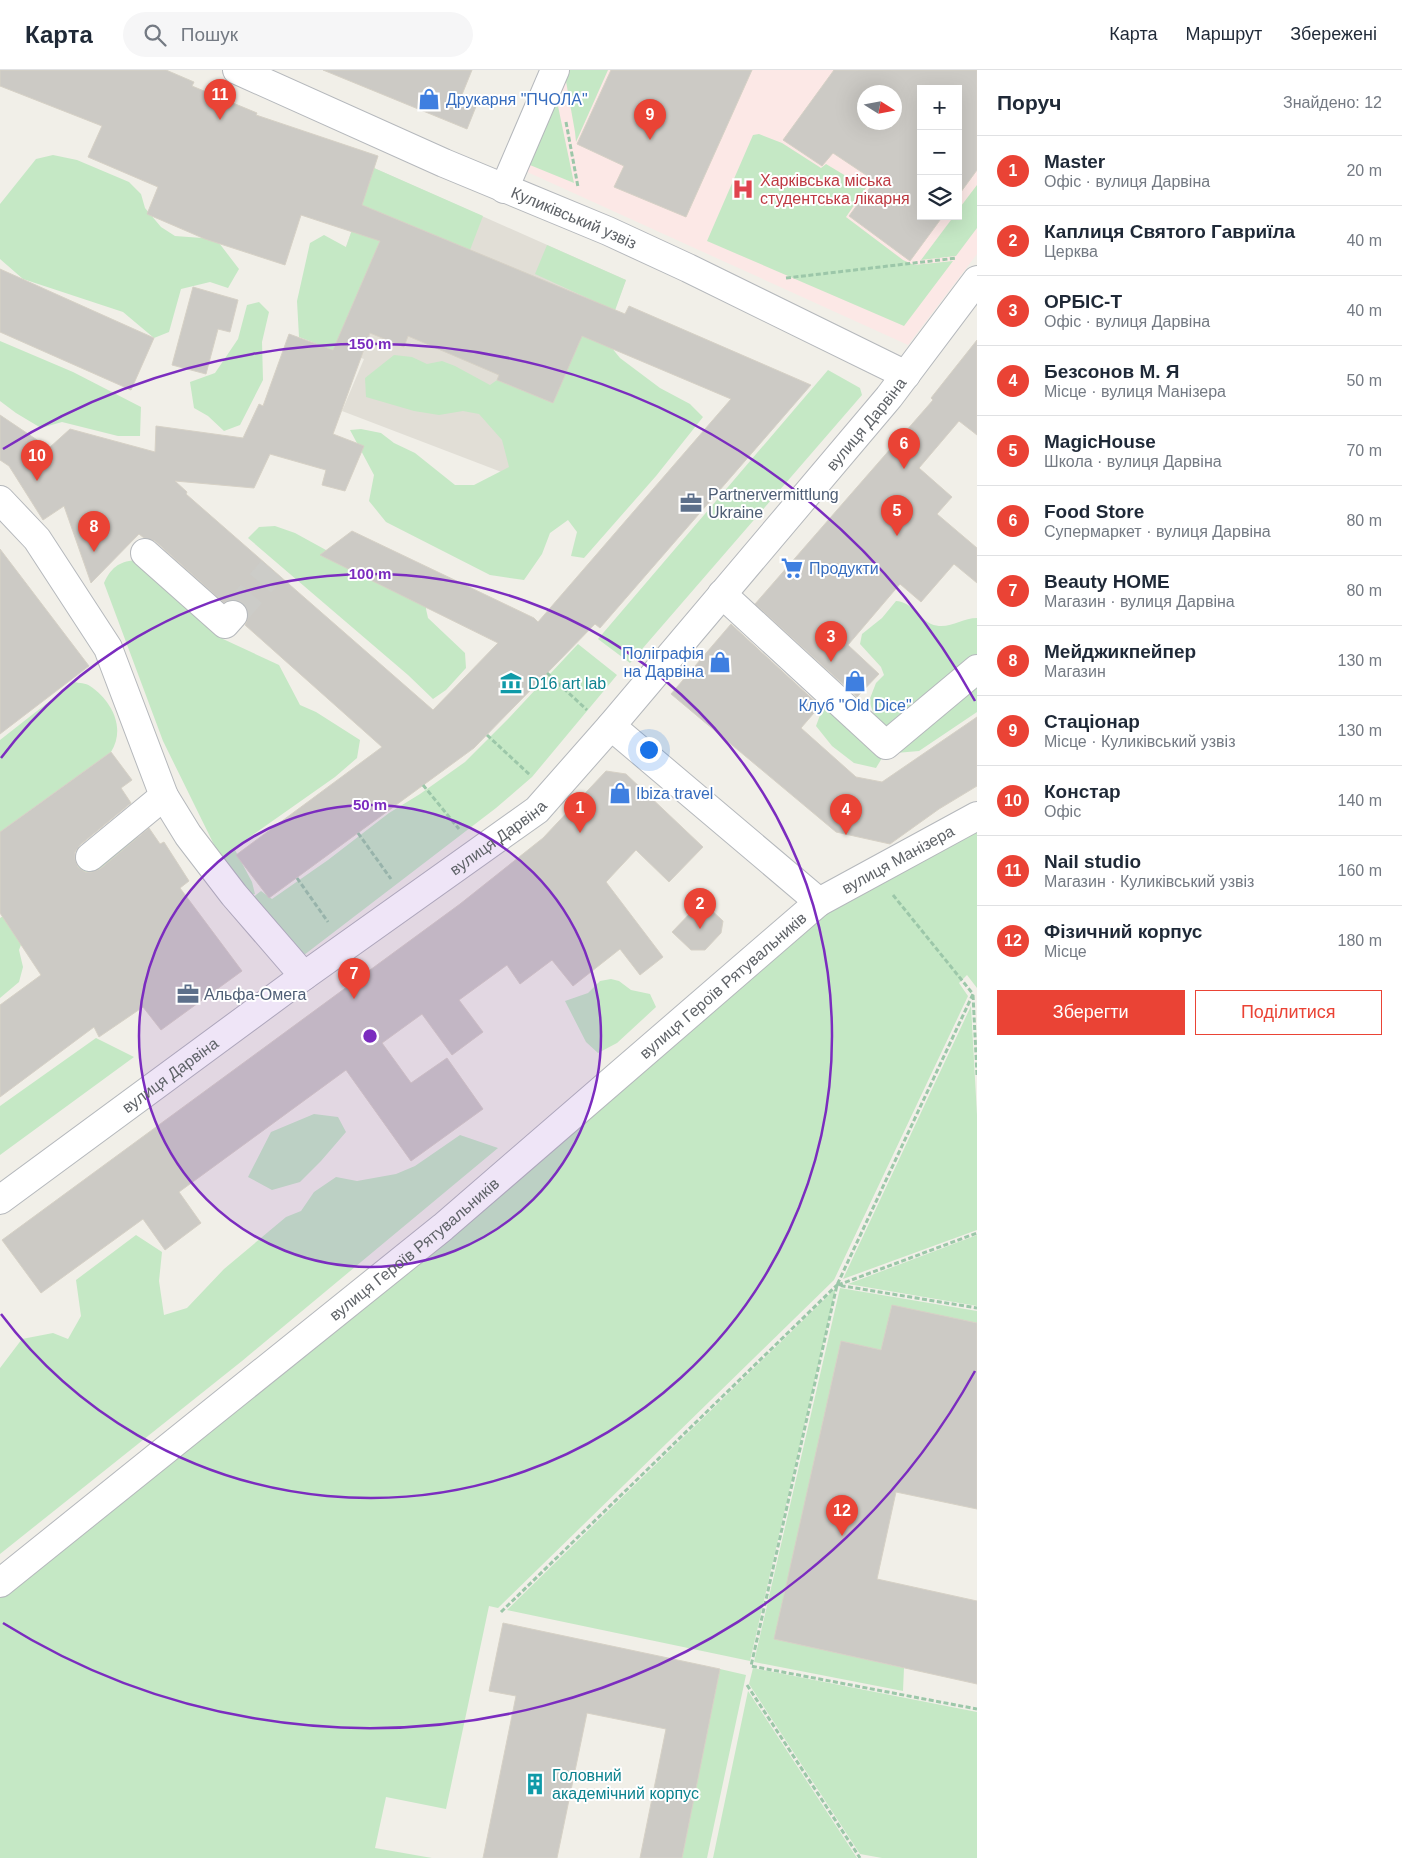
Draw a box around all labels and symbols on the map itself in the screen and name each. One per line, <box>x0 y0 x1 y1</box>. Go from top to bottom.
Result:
pin: 11 <box>204 79 236 120</box>
north arrow <box>857 85 902 130</box>
shop icon: Друкарня "ПЧОЛА" <box>416 86 442 112</box>
place label: Друкарня "ПЧОЛА" <box>446 91 588 108</box>
pin: 9 <box>634 99 666 140</box>
place label: Харківська міська студентська лікарня <box>760 172 910 207</box>
hospital icon: Харківська міська студентська лікарня <box>730 176 756 202</box>
street label: Куликівський узвіз <box>509 183 640 252</box>
text: 150 m <box>349 335 391 352</box>
street label: вулиця Дарвіна <box>823 374 909 473</box>
pin: 6 <box>888 428 920 469</box>
pin: 10 <box>21 440 53 481</box>
place label: Partnervermittlung Ukraine <box>708 486 839 521</box>
office icon: Partnervermittlung Ukraine <box>678 490 704 516</box>
pin: 5 <box>881 495 913 536</box>
pin: 8 <box>78 511 110 552</box>
supermarket icon: Продукти <box>779 555 805 581</box>
place label: Продукти <box>809 560 879 577</box>
text: 100 m <box>349 565 391 582</box>
pin: 3 <box>815 621 847 662</box>
place label: Поліграфія на Дарвіна <box>622 645 704 680</box>
shop icon: Поліграфія на Дарвіна <box>707 649 733 675</box>
shop icon: Клуб "Old Dice" <box>842 668 868 694</box>
museum icon: D16 art lab <box>498 670 524 696</box>
place label: D16 art lab <box>528 675 606 692</box>
place label: Клуб "Old Dice" <box>798 697 912 714</box>
your location <box>636 737 662 763</box>
shop icon: Ibiza travel <box>607 780 633 806</box>
place label: Ibiza travel <box>636 785 713 802</box>
pin: 1 <box>564 792 596 833</box>
pin: 4 <box>830 794 862 835</box>
text: 50 m <box>353 796 387 813</box>
street label: вулиця Дарвіна <box>446 797 550 878</box>
street label: вулиця Манізера <box>839 822 957 896</box>
pin: 2 <box>684 888 716 929</box>
street label: вулиця Героїв Рятувальників <box>636 909 809 1062</box>
pin: 7 <box>338 958 370 999</box>
office icon: Альфа-Омега <box>175 981 201 1007</box>
place label: Альфа-Омега <box>204 986 307 1003</box>
centre of rings <box>361 1027 379 1045</box>
street label: вулиця Дарвіна <box>119 1034 221 1116</box>
street label: вулиця Героїв Рятувальників <box>326 1174 502 1323</box>
pin: 12 <box>826 1495 858 1536</box>
place label: Головний академічний корпус <box>552 1767 699 1802</box>
building icon: Головний академічний корпус <box>522 1771 548 1797</box>

